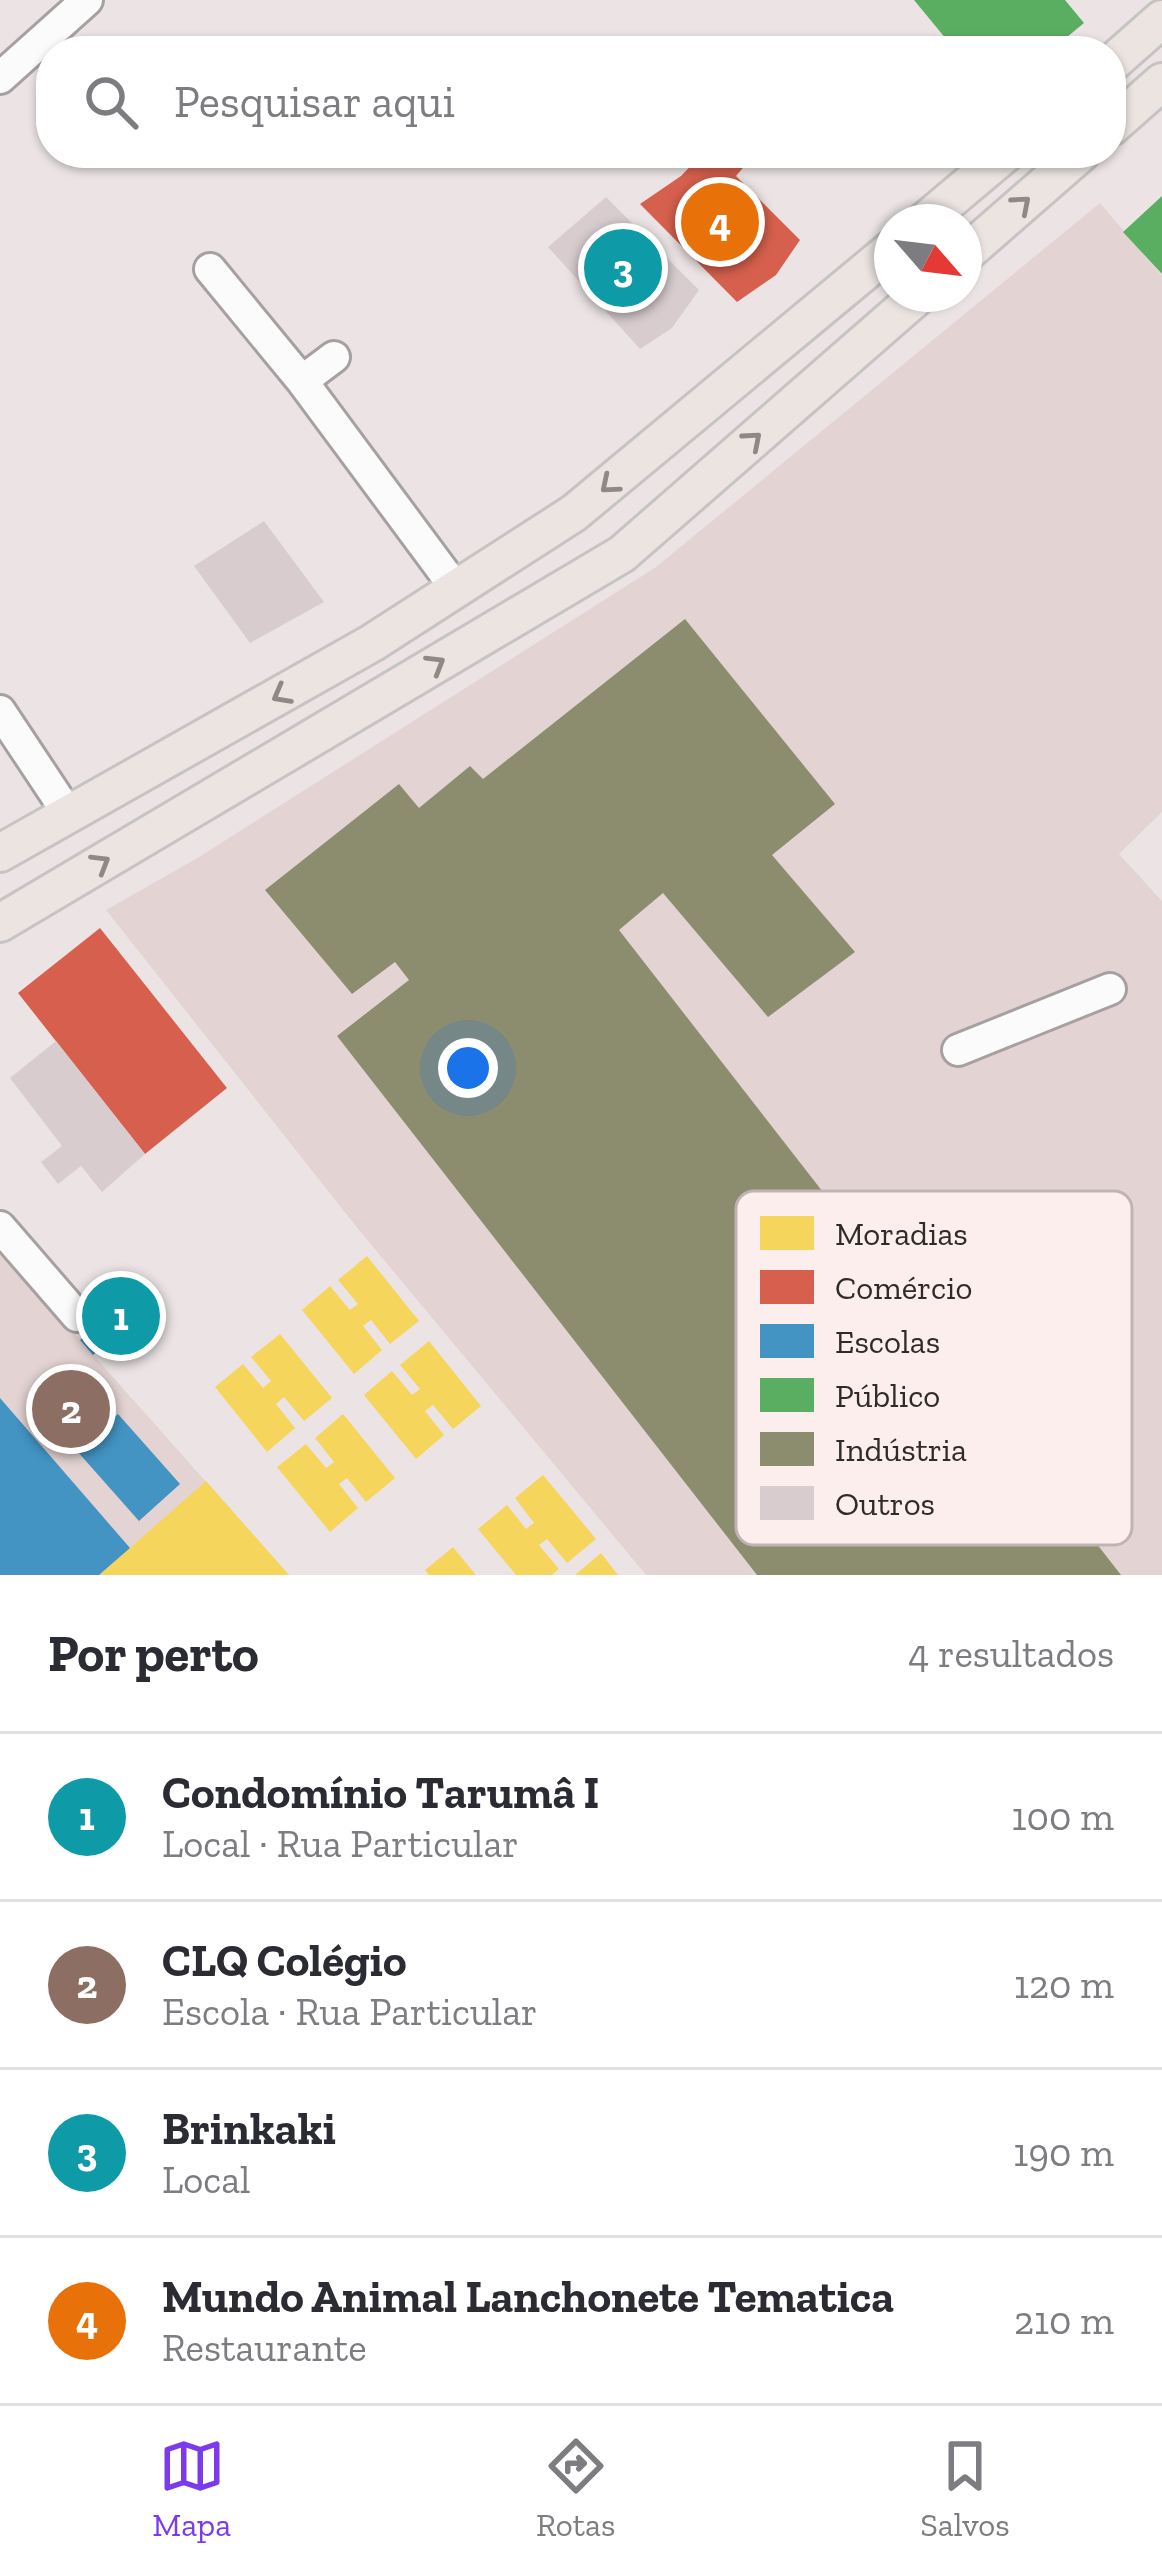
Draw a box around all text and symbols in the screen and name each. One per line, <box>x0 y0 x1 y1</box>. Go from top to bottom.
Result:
search box <box>36 36 1126 168</box>
icon: search <box>78 69 144 135</box>
text: Pesquisar aqui <box>174 75 455 129</box>
pin: 4 <box>681 177 759 267</box>
one-way arrow <box>1009 197 1030 218</box>
north arrow <box>874 204 982 312</box>
pin: 3 <box>584 223 662 313</box>
one-way arrow <box>739 432 761 454</box>
one-way arrow <box>600 470 622 492</box>
one-way arrow <box>423 655 445 678</box>
one-way arrow <box>272 681 293 704</box>
one-way arrow <box>88 855 109 878</box>
your location <box>438 1038 498 1098</box>
legend <box>736 1191 1132 1545</box>
text: Moradias <box>835 1214 968 1253</box>
text: Comércio <box>835 1268 973 1307</box>
pin: 1 <box>82 1271 160 1361</box>
text: Escolas <box>835 1322 940 1361</box>
pin: 2 <box>32 1364 110 1454</box>
text: Público <box>835 1376 940 1415</box>
text: Indústria <box>835 1430 967 1469</box>
text: Outros <box>835 1484 935 1523</box>
text: Por perto <box>48 1623 259 1684</box>
text: 4 resultados <box>908 1630 1114 1677</box>
text: Condomínio Tarumâ I <box>162 1766 599 1820</box>
text: 1 <box>79 1793 95 1840</box>
text: 100 m <box>1012 1793 1114 1840</box>
text: Local · Rua Particular <box>162 1820 519 1867</box>
text: CLQ Colégio <box>162 1934 406 1988</box>
text: 2 <box>77 1961 97 2008</box>
text: 120 m <box>1014 1961 1114 2008</box>
text: Escola · Rua Particular <box>162 1988 537 2035</box>
text: Brinkaki <box>162 2102 336 2156</box>
text: 3 <box>77 2129 97 2176</box>
text: 190 m <box>1013 2129 1114 2176</box>
text: Local <box>162 2156 251 2203</box>
text: Mundo Animal Lanchonete Tematica <box>162 2270 894 2324</box>
text: 4 <box>76 2297 98 2344</box>
text: 210 m <box>1014 2297 1114 2344</box>
text: Restaurante <box>162 2324 367 2371</box>
tab: Mapa <box>152 2433 231 2544</box>
tab: Rotas <box>536 2433 615 2544</box>
tab: Salvos <box>920 2433 1010 2544</box>

